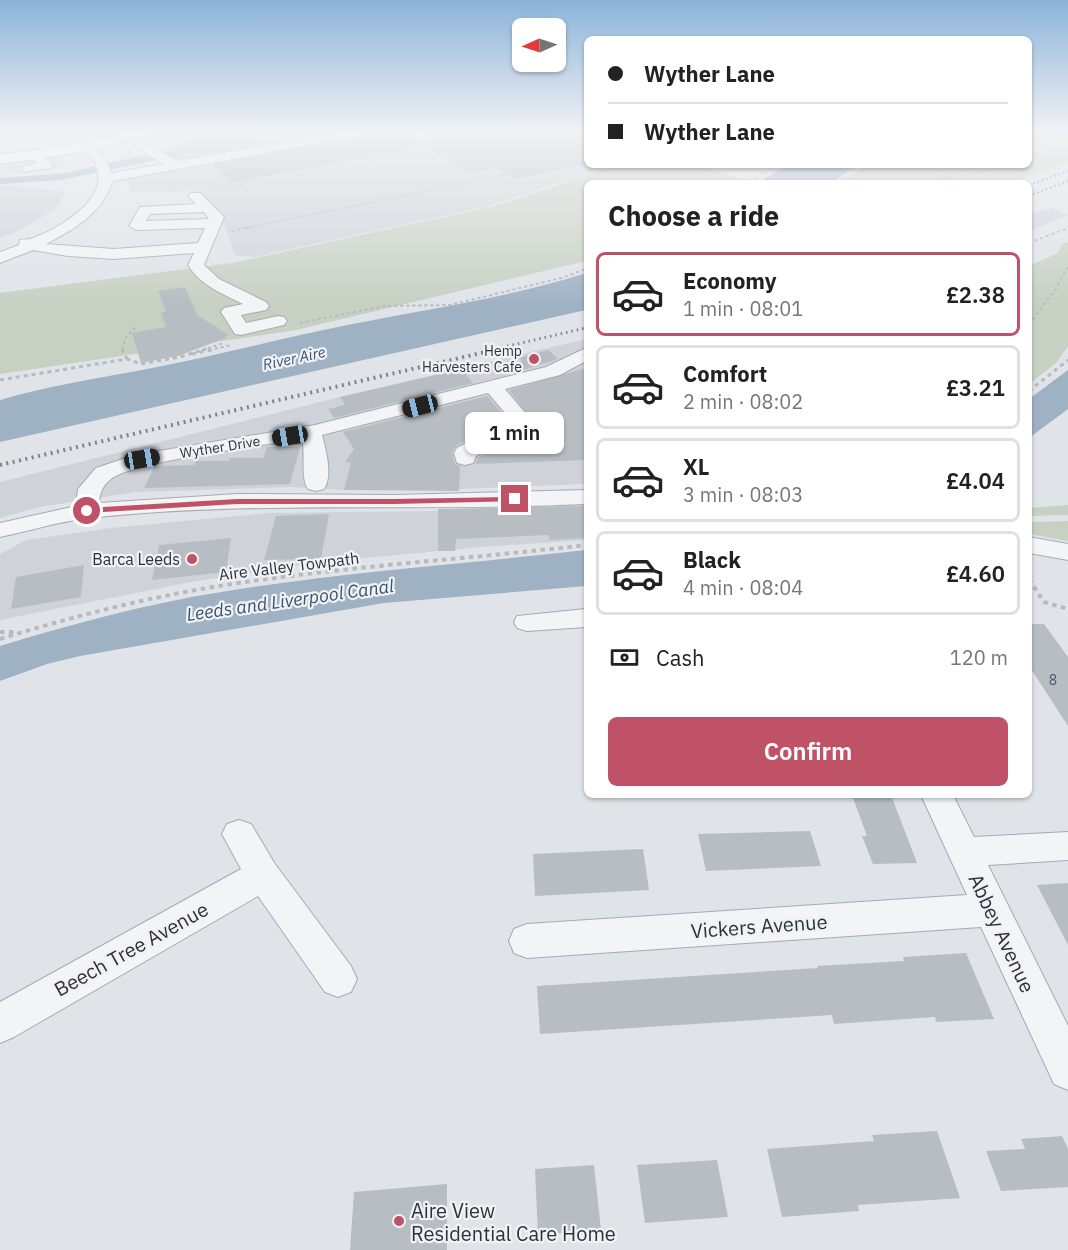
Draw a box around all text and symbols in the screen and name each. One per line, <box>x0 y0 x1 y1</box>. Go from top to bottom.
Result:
north arrow <box>512 18 566 72</box>
map controls <box>512 18 566 72</box>
text: Wyther Lane <box>644 59 775 88</box>
text: Wyther Lane <box>644 117 775 146</box>
text: Choose a ride <box>608 198 779 233</box>
text: Economy <box>683 266 777 295</box>
icon: car <box>611 267 665 321</box>
text: £2.38 <box>946 280 1005 309</box>
text: 1 min · 08:01 <box>683 295 803 322</box>
water label: River Aire <box>261 342 327 374</box>
place label: Hemp Harvesters Cafe <box>422 342 522 376</box>
marker: Hemp Harvesters Cafe <box>527 352 541 366</box>
text: Comfort <box>683 359 767 388</box>
icon: car <box>611 360 665 414</box>
text: £3.21 <box>946 373 1005 402</box>
text: 2 min · 08:02 <box>683 388 803 415</box>
car <box>400 393 440 419</box>
callout: 1 min <box>466 412 564 454</box>
text: 1 min <box>489 419 540 446</box>
car <box>271 424 309 448</box>
street label: Wyther Drive <box>179 432 262 462</box>
car <box>123 447 161 471</box>
text: XL <box>683 452 709 481</box>
icon: car <box>611 453 665 507</box>
text: £4.04 <box>946 466 1005 495</box>
text: 3 min · 08:03 <box>683 481 803 508</box>
route end <box>501 485 528 512</box>
route start <box>73 497 100 524</box>
text: Black <box>683 545 741 574</box>
icon: car <box>611 546 665 600</box>
street label: Aire Valley Towpath <box>218 547 360 585</box>
place label: Barca Leeds <box>92 549 180 569</box>
marker: Barca Leeds <box>185 552 199 566</box>
text: £4.60 <box>946 559 1005 588</box>
water label: Leeds and Liverpool Canal <box>185 574 395 626</box>
text: 4 min · 08:04 <box>683 574 803 601</box>
icon: cash <box>608 641 641 674</box>
text: Cash <box>656 643 705 672</box>
text: 120 m <box>950 644 1008 671</box>
house number: 8 <box>1049 671 1057 689</box>
button: Confirm <box>608 717 1008 786</box>
street label: Abbey Avenue <box>963 869 1041 997</box>
street label: Beech Tree Avenue <box>49 895 213 1003</box>
street label: Vickers Avenue <box>690 908 828 944</box>
place label: Aire View Residential Care Home <box>411 1197 616 1247</box>
marker: Aire View Residential Care Home <box>392 1214 406 1228</box>

